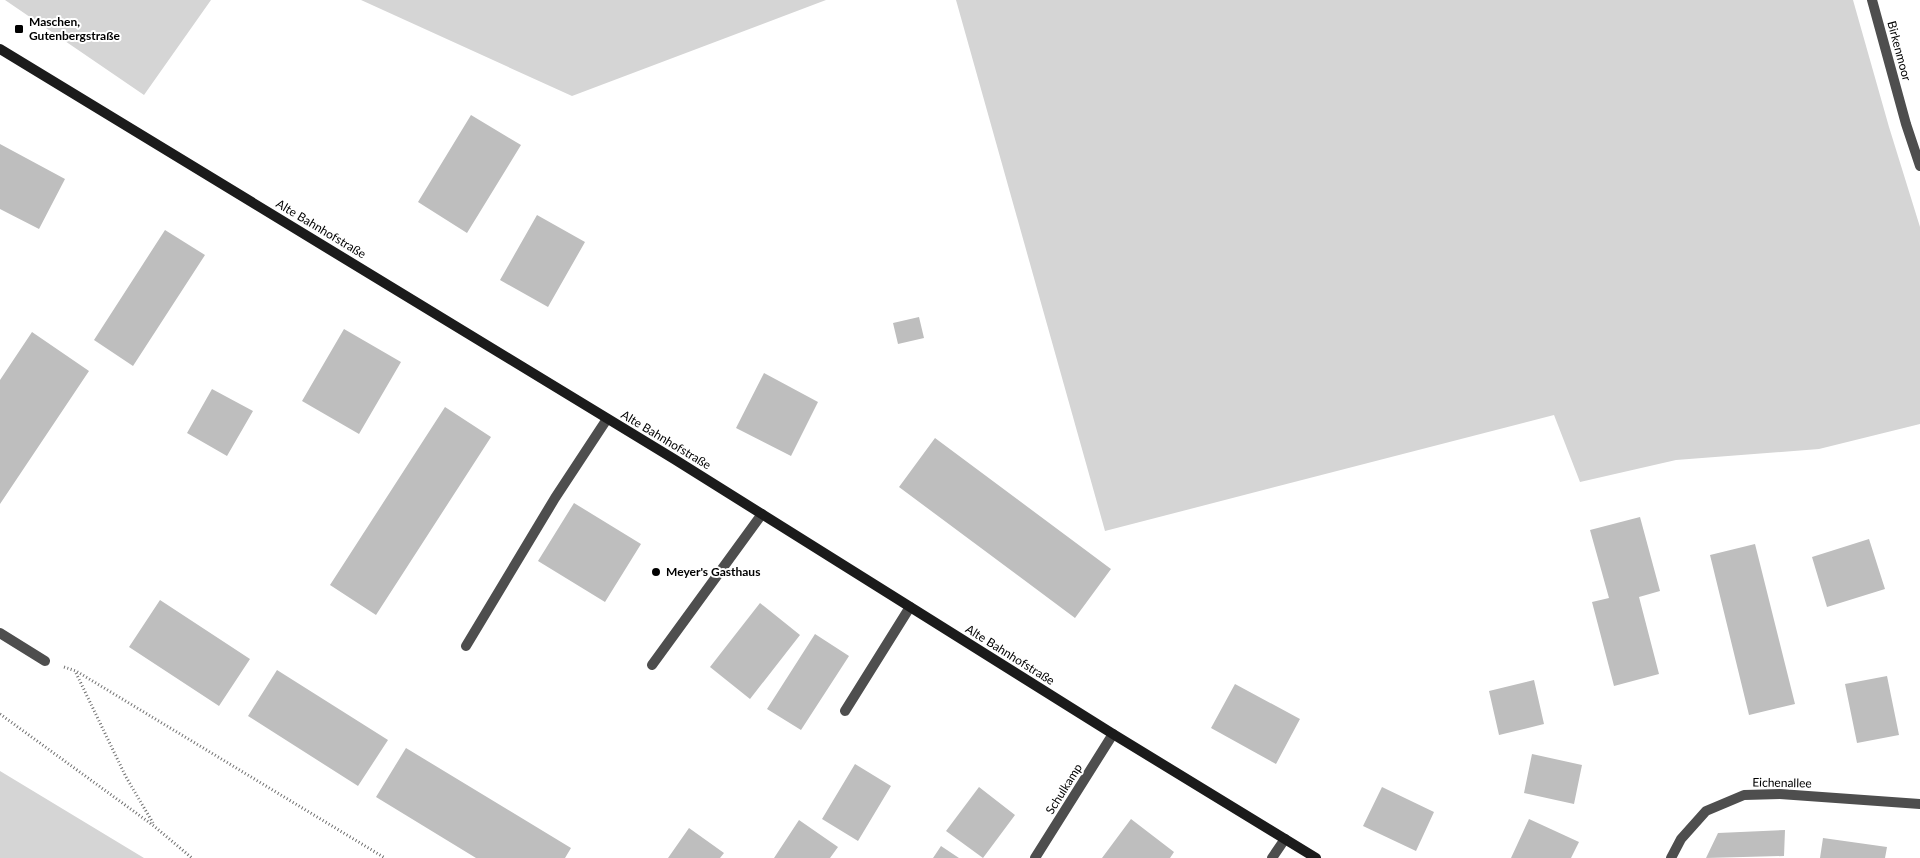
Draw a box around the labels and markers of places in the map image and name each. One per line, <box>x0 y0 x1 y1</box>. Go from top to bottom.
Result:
place label: Maschen, Gutenbergstraße <box>29 14 120 43</box>
marker: Maschen, Gutenbergstraße <box>13 23 25 35</box>
place label: Meyer's Gasthaus <box>666 564 760 579</box>
marker: Meyer's Gasthaus <box>650 566 662 578</box>

